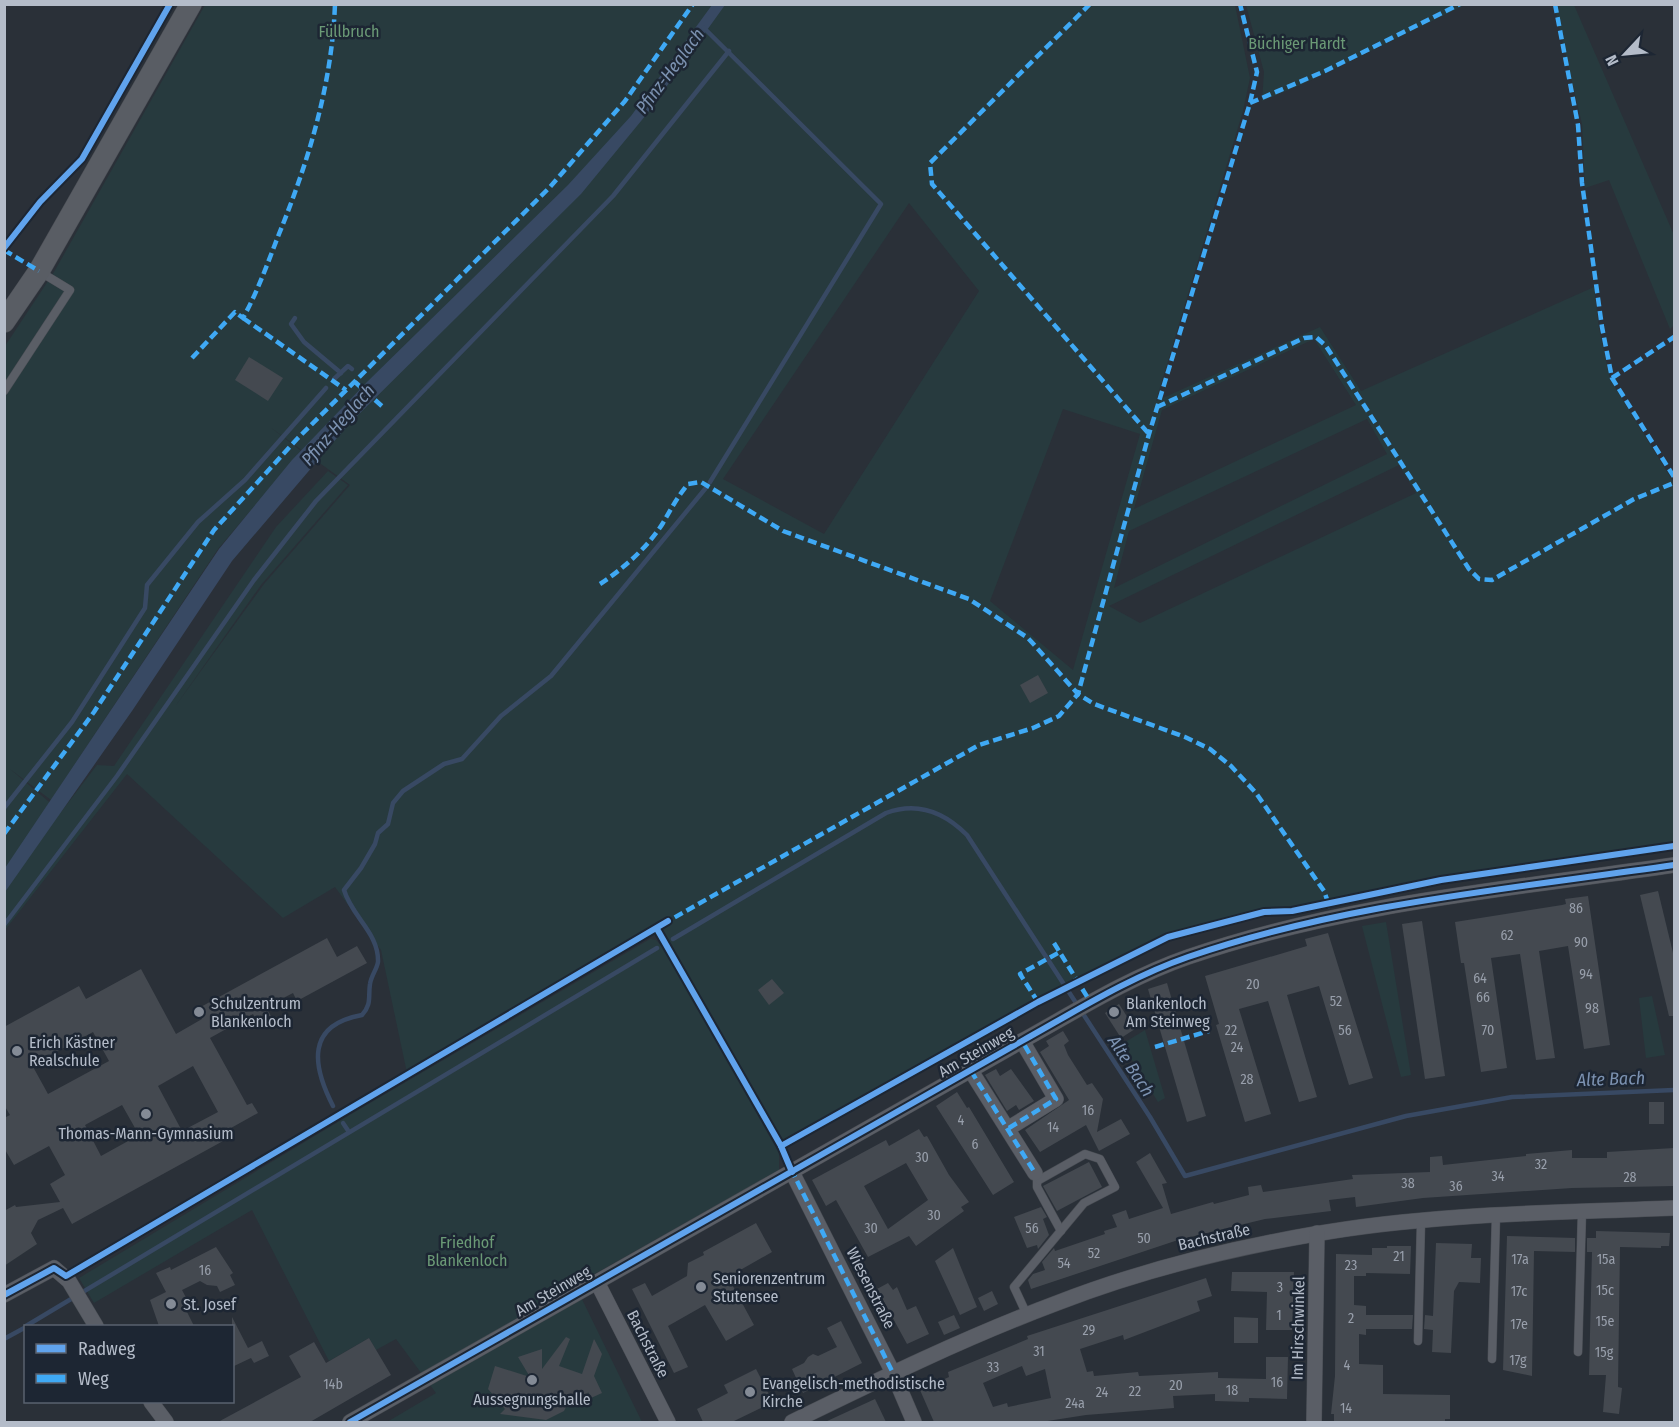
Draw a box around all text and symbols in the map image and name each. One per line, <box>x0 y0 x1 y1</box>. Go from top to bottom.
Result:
park label: Füllbruch <box>319 22 379 41</box>
water label: Pfinz-Heglach <box>631 24 709 118</box>
north arrow <box>1595 24 1655 84</box>
park label: Büchiger Hardt <box>1248 34 1346 53</box>
text: N <box>1601 52 1623 69</box>
water label: Pfinz-Heglach <box>297 380 379 470</box>
house number: 86 <box>1569 900 1583 917</box>
house number: 62 <box>1501 927 1514 944</box>
house number: 90 <box>1574 934 1588 951</box>
house number: 94 <box>1579 966 1593 983</box>
house number: 64 <box>1473 970 1487 987</box>
house number: 20 <box>1246 976 1260 993</box>
house number: 66 <box>1476 989 1490 1006</box>
house number: 52 <box>1330 993 1342 1010</box>
place label: Schulzentrum Blankenloch <box>211 994 301 1031</box>
place label: Blankenloch Am Steinweg <box>1126 994 1210 1031</box>
house number: 98 <box>1585 1000 1599 1017</box>
marker: Schulzentrum Blankenloch <box>192 1005 206 1019</box>
marker: Blankenloch Am Steinweg <box>1107 1005 1121 1019</box>
house number: 22 <box>1225 1022 1237 1039</box>
house number: 56 <box>1338 1022 1352 1039</box>
house number: 70 <box>1482 1022 1494 1039</box>
street label: Am Steinweg <box>935 1023 1017 1081</box>
water label: Alte Bach <box>1103 1030 1159 1101</box>
place label: Erich Kästner Realschule <box>29 1033 115 1070</box>
house number: 24 <box>1231 1039 1244 1056</box>
marker: Erich Kästner Realschule <box>10 1044 24 1058</box>
water label: Alte Bach <box>1575 1067 1646 1091</box>
house number: 28 <box>1240 1071 1254 1088</box>
house number: 16 <box>1082 1102 1094 1119</box>
marker: Thomas-Mann-Gymnasium <box>139 1107 153 1121</box>
house number: 4 <box>958 1112 965 1129</box>
house number: 14 <box>1047 1119 1059 1136</box>
place label: Thomas-Mann-Gymnasium <box>58 1124 234 1143</box>
house number: 6 <box>972 1136 979 1153</box>
house number: 30 <box>915 1149 929 1166</box>
house number: 32 <box>1535 1156 1547 1173</box>
house number: 34 <box>1491 1168 1505 1185</box>
house number: 28 <box>1623 1169 1637 1186</box>
house number: 38 <box>1401 1175 1415 1192</box>
house number: 36 <box>1449 1178 1463 1195</box>
house number: 30 <box>927 1207 941 1224</box>
street label: Bachstraße <box>1176 1219 1252 1255</box>
house number: 30 <box>864 1220 878 1237</box>
house number: 56 <box>1025 1220 1039 1237</box>
house number: 50 <box>1137 1230 1151 1247</box>
park label: Friedhof Blankenloch <box>427 1233 507 1270</box>
street label: Wiesenstraße <box>842 1244 900 1332</box>
house number: 52 <box>1088 1245 1100 1262</box>
house number: 21 <box>1393 1248 1405 1265</box>
house number: 17a <box>1511 1251 1529 1268</box>
house number: 15a <box>1597 1251 1616 1268</box>
house number: 54 <box>1057 1255 1071 1272</box>
house number: 23 <box>1345 1257 1357 1274</box>
house number: 16 <box>199 1262 211 1279</box>
street label: Am Steinweg <box>512 1262 594 1320</box>
place label: Seniorenzentrum Stutensee <box>713 1269 825 1306</box>
street label: Im Hirschwinkel <box>1288 1276 1308 1380</box>
house number: 3 <box>1277 1279 1283 1296</box>
marker: Seniorenzentrum Stutensee <box>694 1280 708 1294</box>
house number: 15c <box>1596 1282 1614 1299</box>
house number: 17c <box>1511 1283 1527 1300</box>
place label: St. Josef <box>183 1295 237 1314</box>
marker: St. Josef <box>164 1297 178 1311</box>
street label: Bachstraße <box>623 1307 673 1381</box>
house number: 1 <box>1276 1307 1282 1324</box>
house number: 2 <box>1348 1310 1354 1327</box>
house number: 15e <box>1596 1313 1614 1330</box>
house number: 17e <box>1510 1316 1528 1333</box>
house number: 29 <box>1083 1322 1096 1339</box>
legend <box>24 1325 234 1403</box>
text: Radweg <box>78 1338 136 1360</box>
house number: 31 <box>1033 1343 1045 1360</box>
house number: 15g <box>1595 1344 1614 1361</box>
house number: 17g <box>1509 1352 1527 1369</box>
house number: 4 <box>1344 1357 1351 1374</box>
house number: 33 <box>987 1359 999 1376</box>
text: Weg <box>78 1368 109 1390</box>
marker: Aussegnungshalle <box>525 1373 539 1387</box>
place label: Evangelisch-methodistische Kirche <box>762 1374 945 1411</box>
house number: 16 <box>1271 1374 1283 1391</box>
house number: 14b <box>323 1376 343 1393</box>
house number: 20 <box>1169 1377 1183 1394</box>
house number: 18 <box>1226 1382 1238 1399</box>
house number: 22 <box>1129 1383 1141 1400</box>
house number: 24 <box>1096 1384 1109 1401</box>
marker: Evangelisch-methodistische Kirche <box>743 1385 757 1399</box>
place label: Aussegnungshalle <box>473 1390 591 1409</box>
house number: 24a <box>1065 1395 1085 1412</box>
house number: 14 <box>1340 1400 1352 1417</box>

